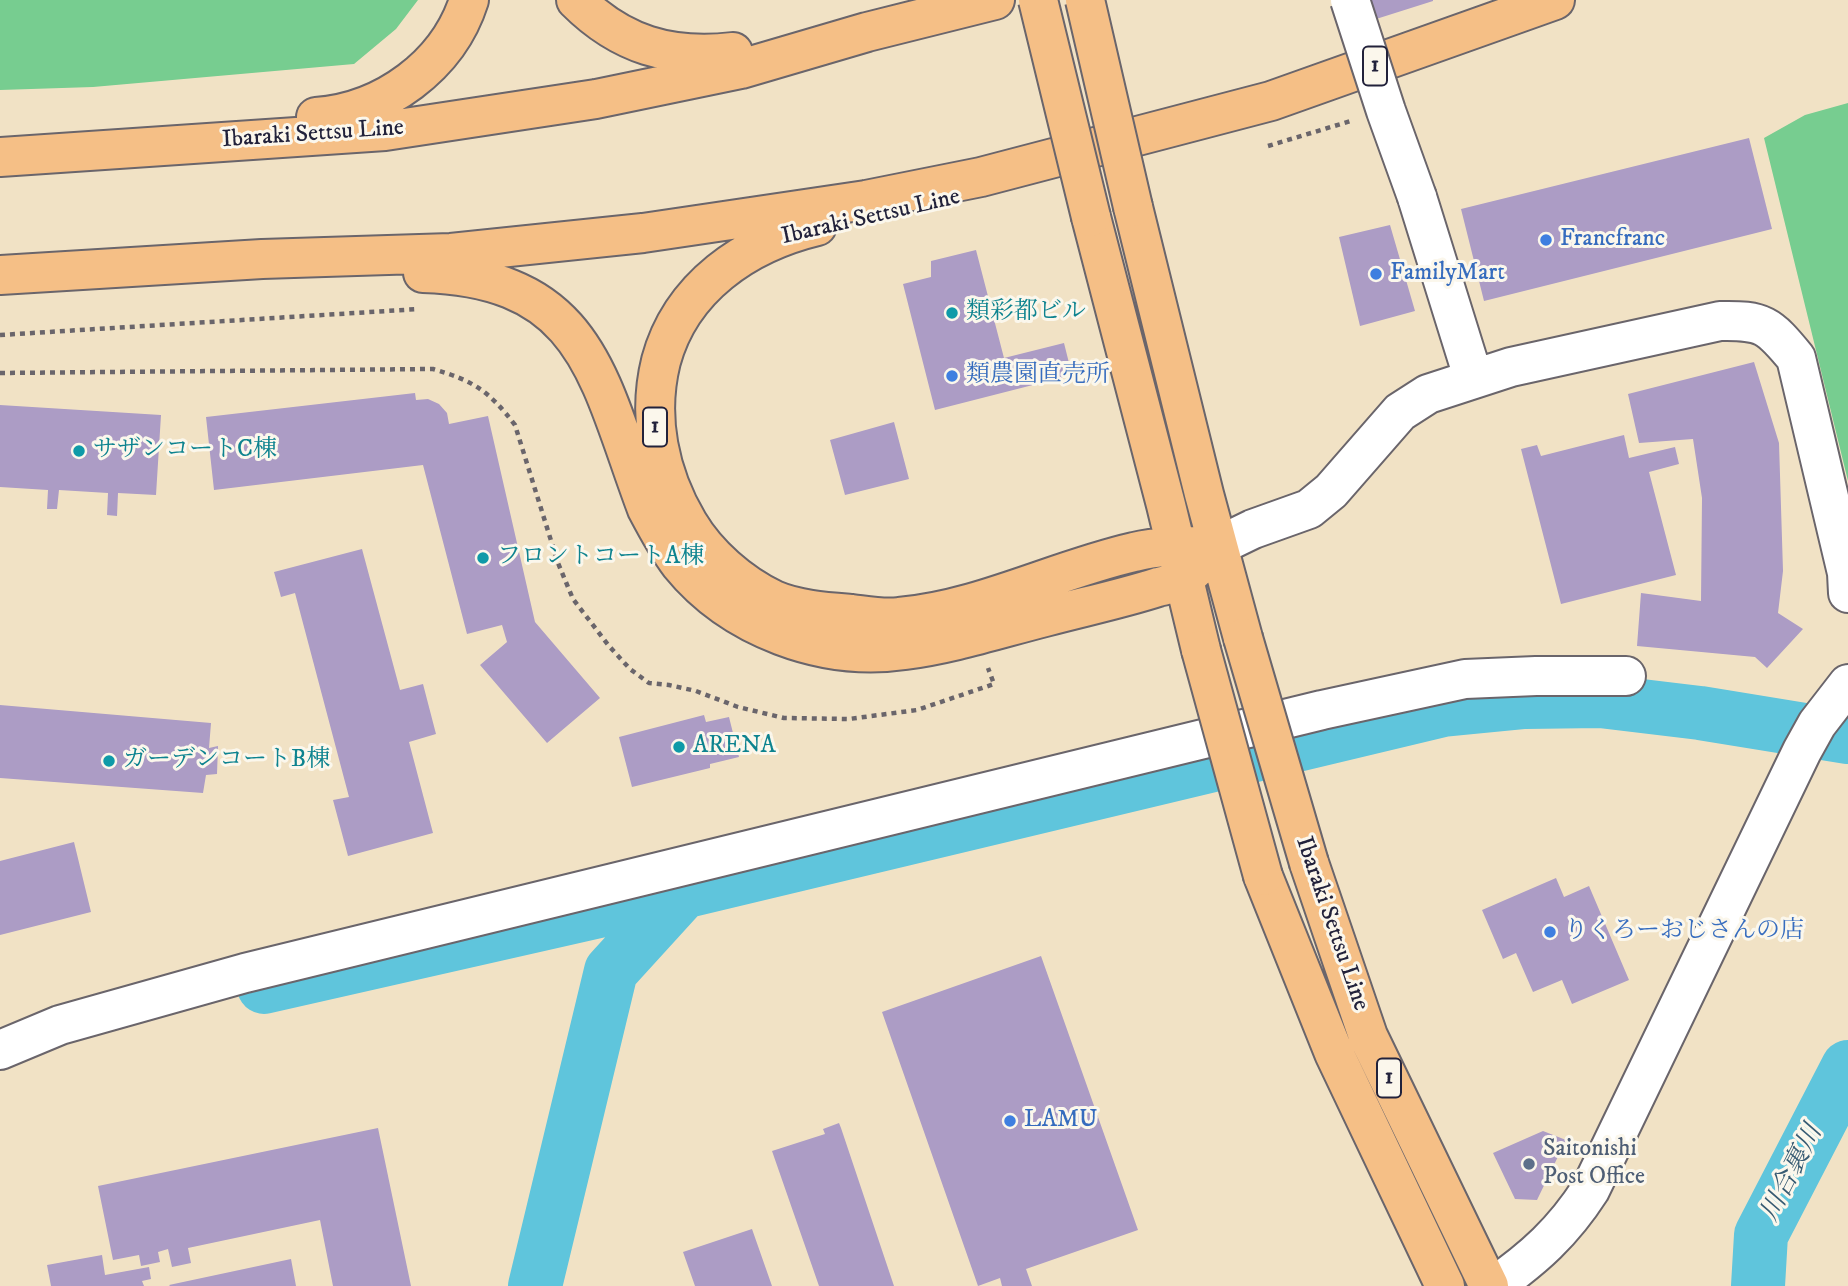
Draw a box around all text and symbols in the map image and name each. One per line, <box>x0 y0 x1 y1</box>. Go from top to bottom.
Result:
road number: 1 <box>1363 46 1387 86</box>
street label: Ibaraki Settsu Line <box>221 114 405 156</box>
street label: Ibaraki Settsu Line <box>779 183 963 253</box>
place label: Francfranc <box>1560 226 1665 254</box>
marker: Francfranc <box>1538 232 1554 248</box>
place label: FamilyMart <box>1390 260 1505 288</box>
marker: FamilyMart <box>1368 266 1384 282</box>
place label: 類彩都ビル <box>966 299 1086 327</box>
marker: 類彩都ビル <box>944 305 960 321</box>
place label: 類農園直売所 <box>966 362 1110 390</box>
marker: 類農園直売所 <box>944 368 960 384</box>
road number: 1 <box>643 408 667 446</box>
place label: サザンコートC棟 <box>93 437 277 465</box>
marker: サザンコートC棟 <box>71 443 87 459</box>
place label: フロントコートA棟 <box>497 544 704 572</box>
marker: フロントコートA棟 <box>475 550 491 566</box>
place label: ARENA <box>693 733 776 761</box>
marker: ARENA <box>671 739 687 755</box>
place label: ガーデンコートB棟 <box>123 747 330 775</box>
marker: ガーデンコートB棟 <box>101 753 117 769</box>
street label: Ibaraki Settsu Line <box>1288 833 1374 1015</box>
place label: りくろーおじさんの店 <box>1564 918 1804 946</box>
marker: りくろーおじさんの店 <box>1542 924 1558 940</box>
road number: 1 <box>1377 1058 1401 1098</box>
place label: LAMU <box>1024 1107 1097 1135</box>
marker: LAMU <box>1002 1113 1018 1129</box>
water label: 川合裏川 <box>1755 1121 1831 1227</box>
place label: Saitonishi Post Office <box>1543 1136 1645 1192</box>
marker: Saitonishi Post Office <box>1521 1156 1537 1172</box>

